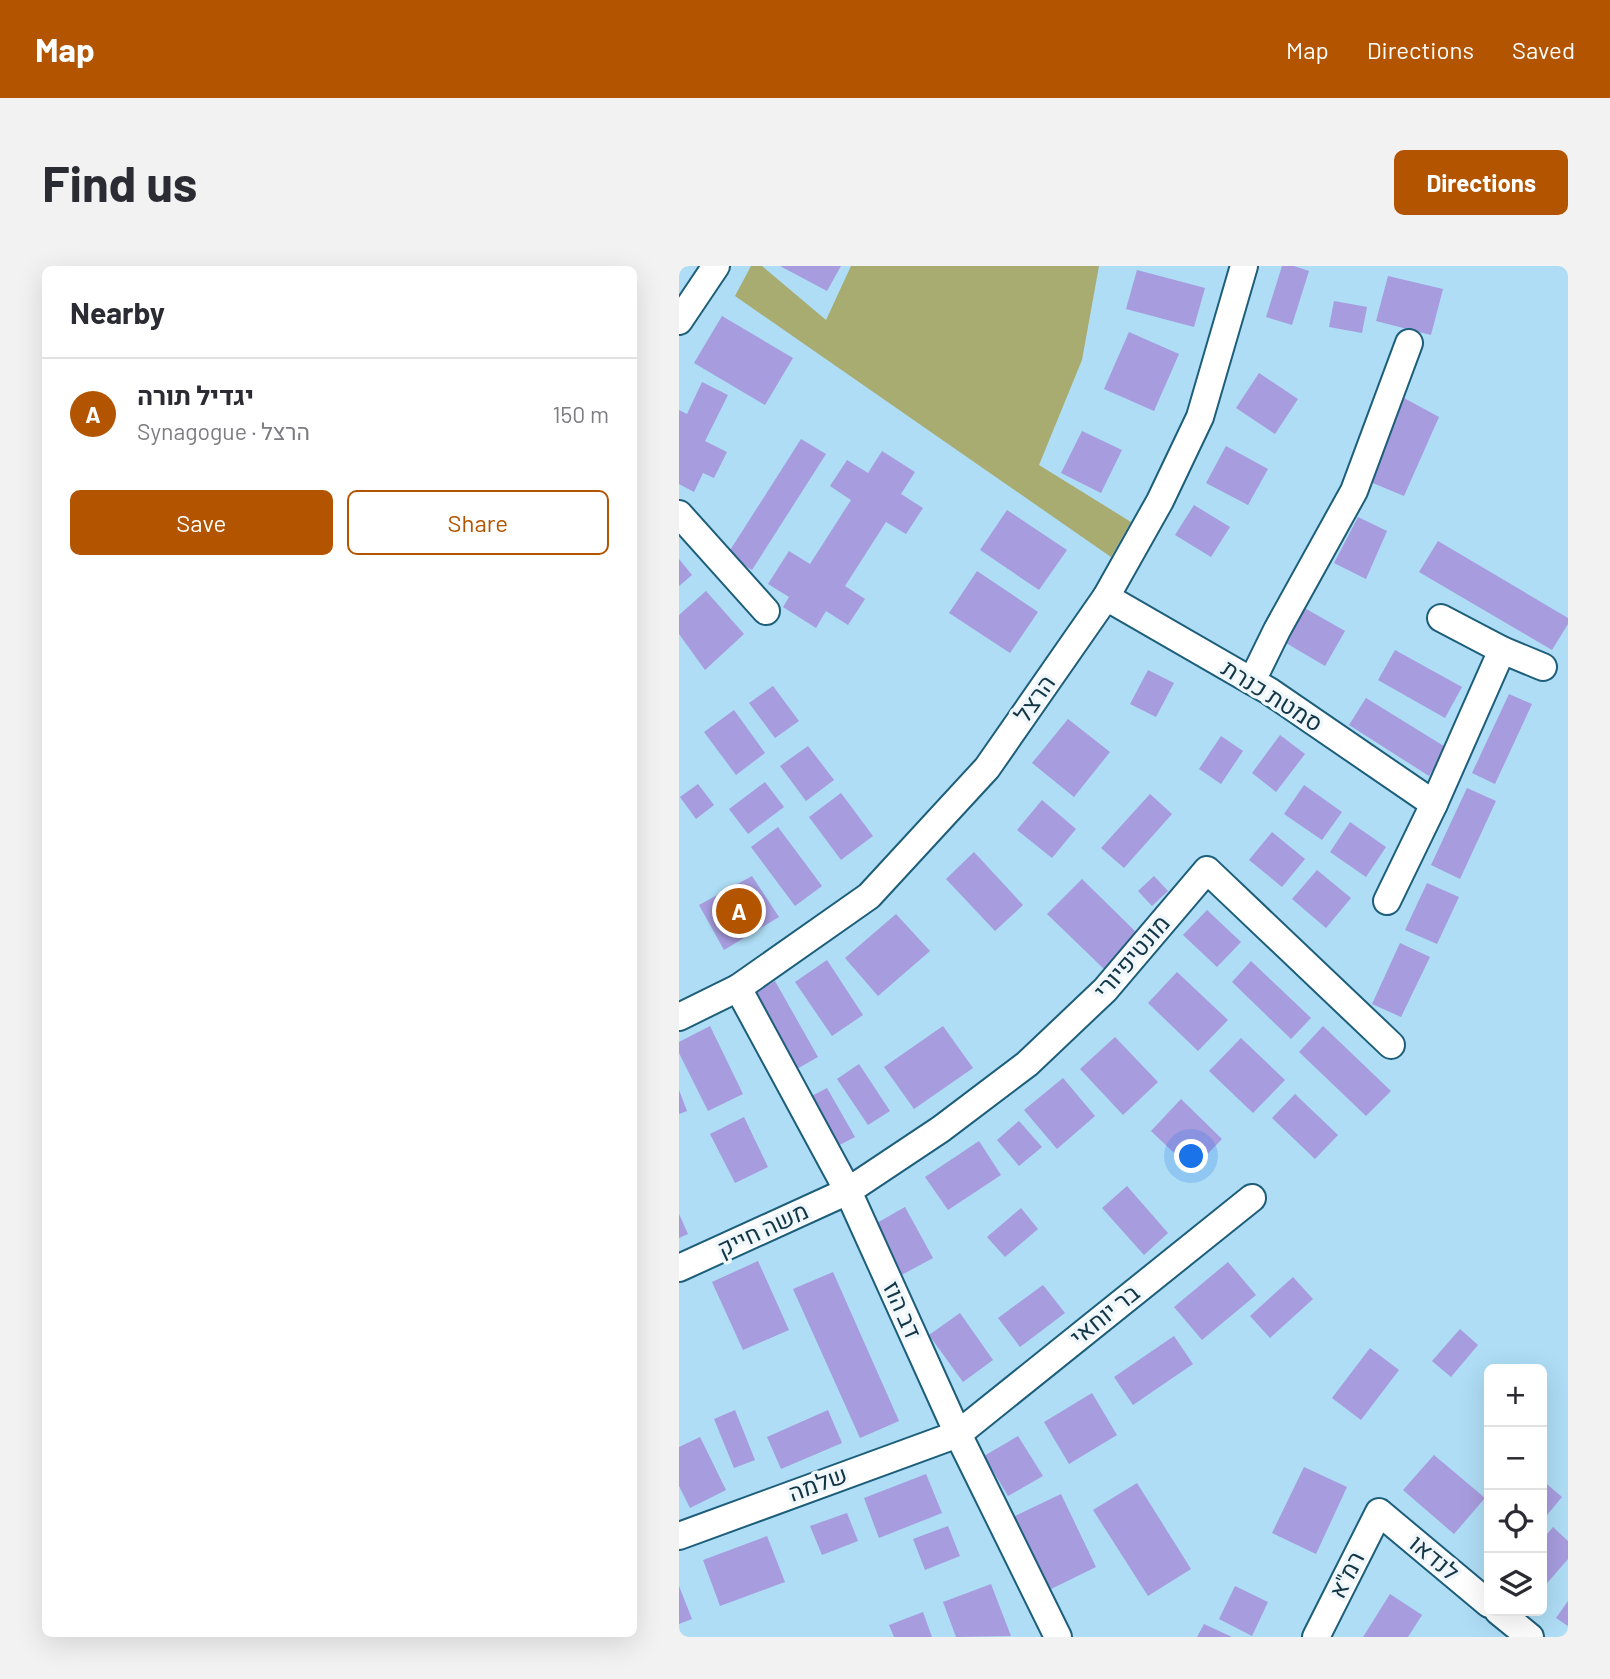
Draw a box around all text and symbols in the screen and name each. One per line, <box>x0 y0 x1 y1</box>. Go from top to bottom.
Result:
text: Map <box>35 29 95 69</box>
text: Map <box>1286 35 1329 64</box>
text: Directions <box>1367 35 1474 64</box>
text: Saved <box>1512 35 1575 64</box>
button: Directions <box>1394 150 1568 215</box>
text: Find us <box>42 153 197 212</box>
text: Nearby <box>70 294 165 330</box>
text: יגדיל תורה <box>137 379 254 410</box>
text: A <box>85 400 101 428</box>
text: 150 m <box>553 400 609 428</box>
text: Synagogue · הרצל <box>137 417 310 445</box>
button: Save <box>70 490 333 555</box>
button: Share <box>347 490 609 555</box>
street label: סמטת כנרת <box>1217 652 1329 737</box>
street label: הרצל <box>1007 669 1060 727</box>
pin: A <box>716 885 762 937</box>
street label: מונטיפיורי <box>1087 908 1175 1004</box>
your location <box>1174 1139 1208 1173</box>
street label: משה חייק <box>712 1195 813 1262</box>
street label: דב הוז <box>878 1276 929 1343</box>
street label: בר יוחאי <box>1064 1277 1145 1351</box>
map controls <box>1484 1364 1547 1616</box>
button: + <box>1484 1364 1547 1427</box>
button: − <box>1484 1427 1547 1490</box>
street label: שלמה <box>784 1459 851 1507</box>
button: locate <box>1484 1490 1547 1553</box>
street label: לנדאו <box>1404 1528 1466 1586</box>
street label: רמ"א <box>1322 1546 1370 1603</box>
button: layers <box>1484 1553 1547 1616</box>

